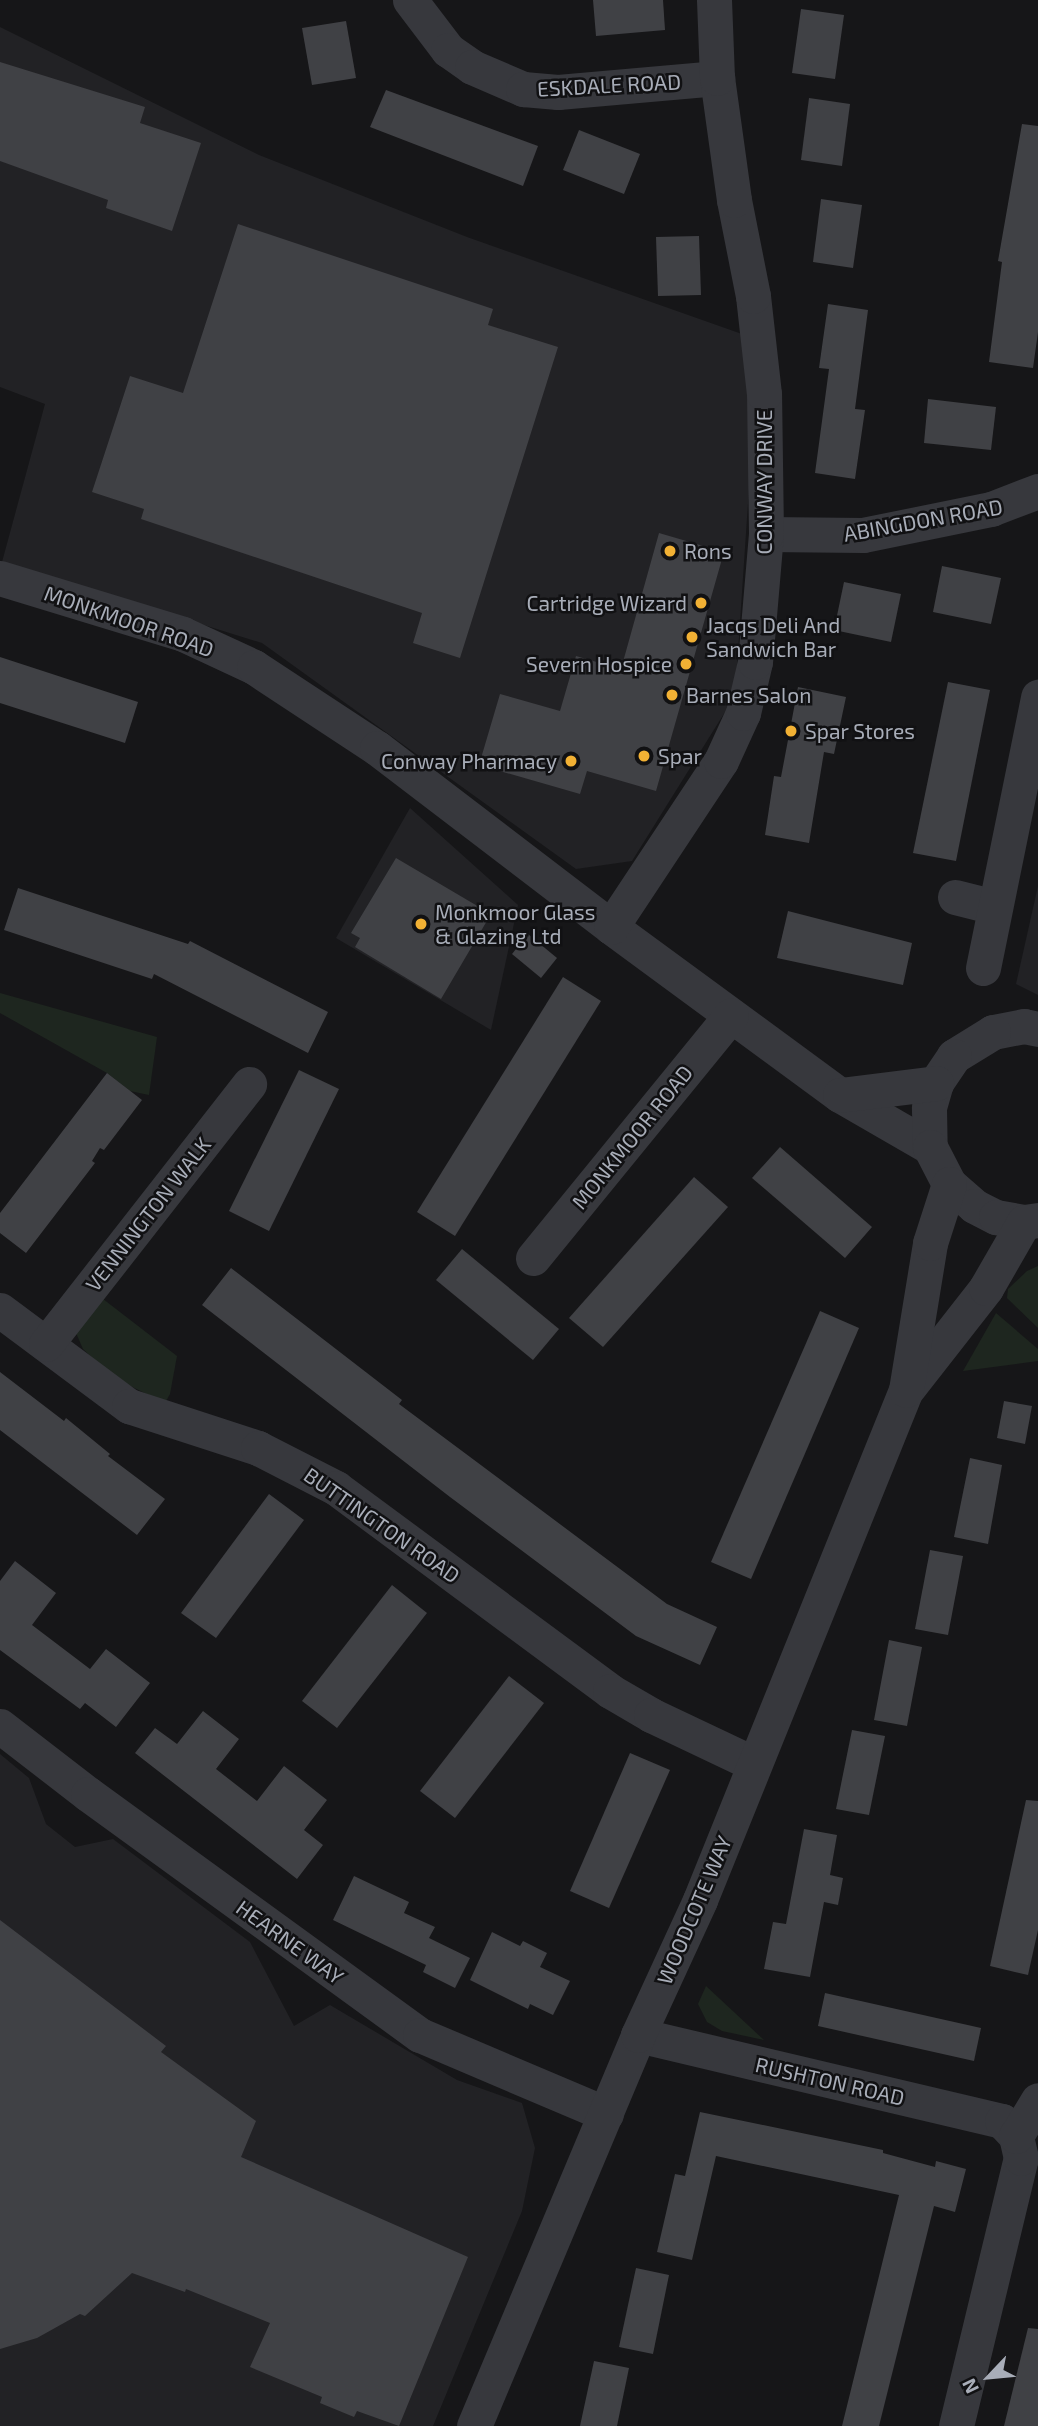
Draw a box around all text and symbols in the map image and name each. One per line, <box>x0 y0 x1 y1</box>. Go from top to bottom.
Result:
street label: ESKDALE ROAD <box>536 69 682 101</box>
street label: CONWAY DRIVE <box>751 409 777 555</box>
street label: ABINGDON ROAD <box>842 494 1004 546</box>
place label: Rons <box>684 538 732 564</box>
marker: Rons <box>662 543 678 559</box>
street label: MONKMOOR ROAD <box>41 580 217 662</box>
place label: Cartridge Wizard <box>526 590 687 616</box>
marker: Cartridge Wizard <box>693 595 709 611</box>
place label: Jacqs Deli And Sandwich Bar <box>706 612 841 662</box>
marker: Jacqs Deli And Sandwich Bar <box>684 629 700 645</box>
place label: Severn Hospice <box>526 651 672 677</box>
marker: Severn Hospice <box>678 656 694 672</box>
place label: Barnes Salon <box>686 682 811 708</box>
marker: Barnes Salon <box>664 687 680 703</box>
place label: Spar Stores <box>805 718 915 744</box>
marker: Spar Stores <box>783 723 799 739</box>
place label: Spar <box>658 743 702 769</box>
place label: Conway Pharmacy <box>380 748 557 774</box>
marker: Spar <box>636 748 652 764</box>
marker: Conway Pharmacy <box>563 753 579 769</box>
place label: Monkmoor Glass & Glazing Ltd <box>435 899 596 949</box>
marker: Monkmoor Glass & Glazing Ltd <box>413 916 429 932</box>
street label: MONKMOOR ROAD <box>566 1060 698 1214</box>
street label: VENNINGTON WALK <box>80 1132 216 1296</box>
street label: BUTTINGTON ROAD <box>299 1462 465 1588</box>
street label: WOODCOTE WAY <box>651 1832 737 1988</box>
street label: HEARNE WAY <box>231 1895 349 1989</box>
street label: RUSHTON ROAD <box>753 2052 907 2110</box>
north arrow <box>954 2342 1024 2412</box>
text: N <box>956 2375 983 2398</box>

